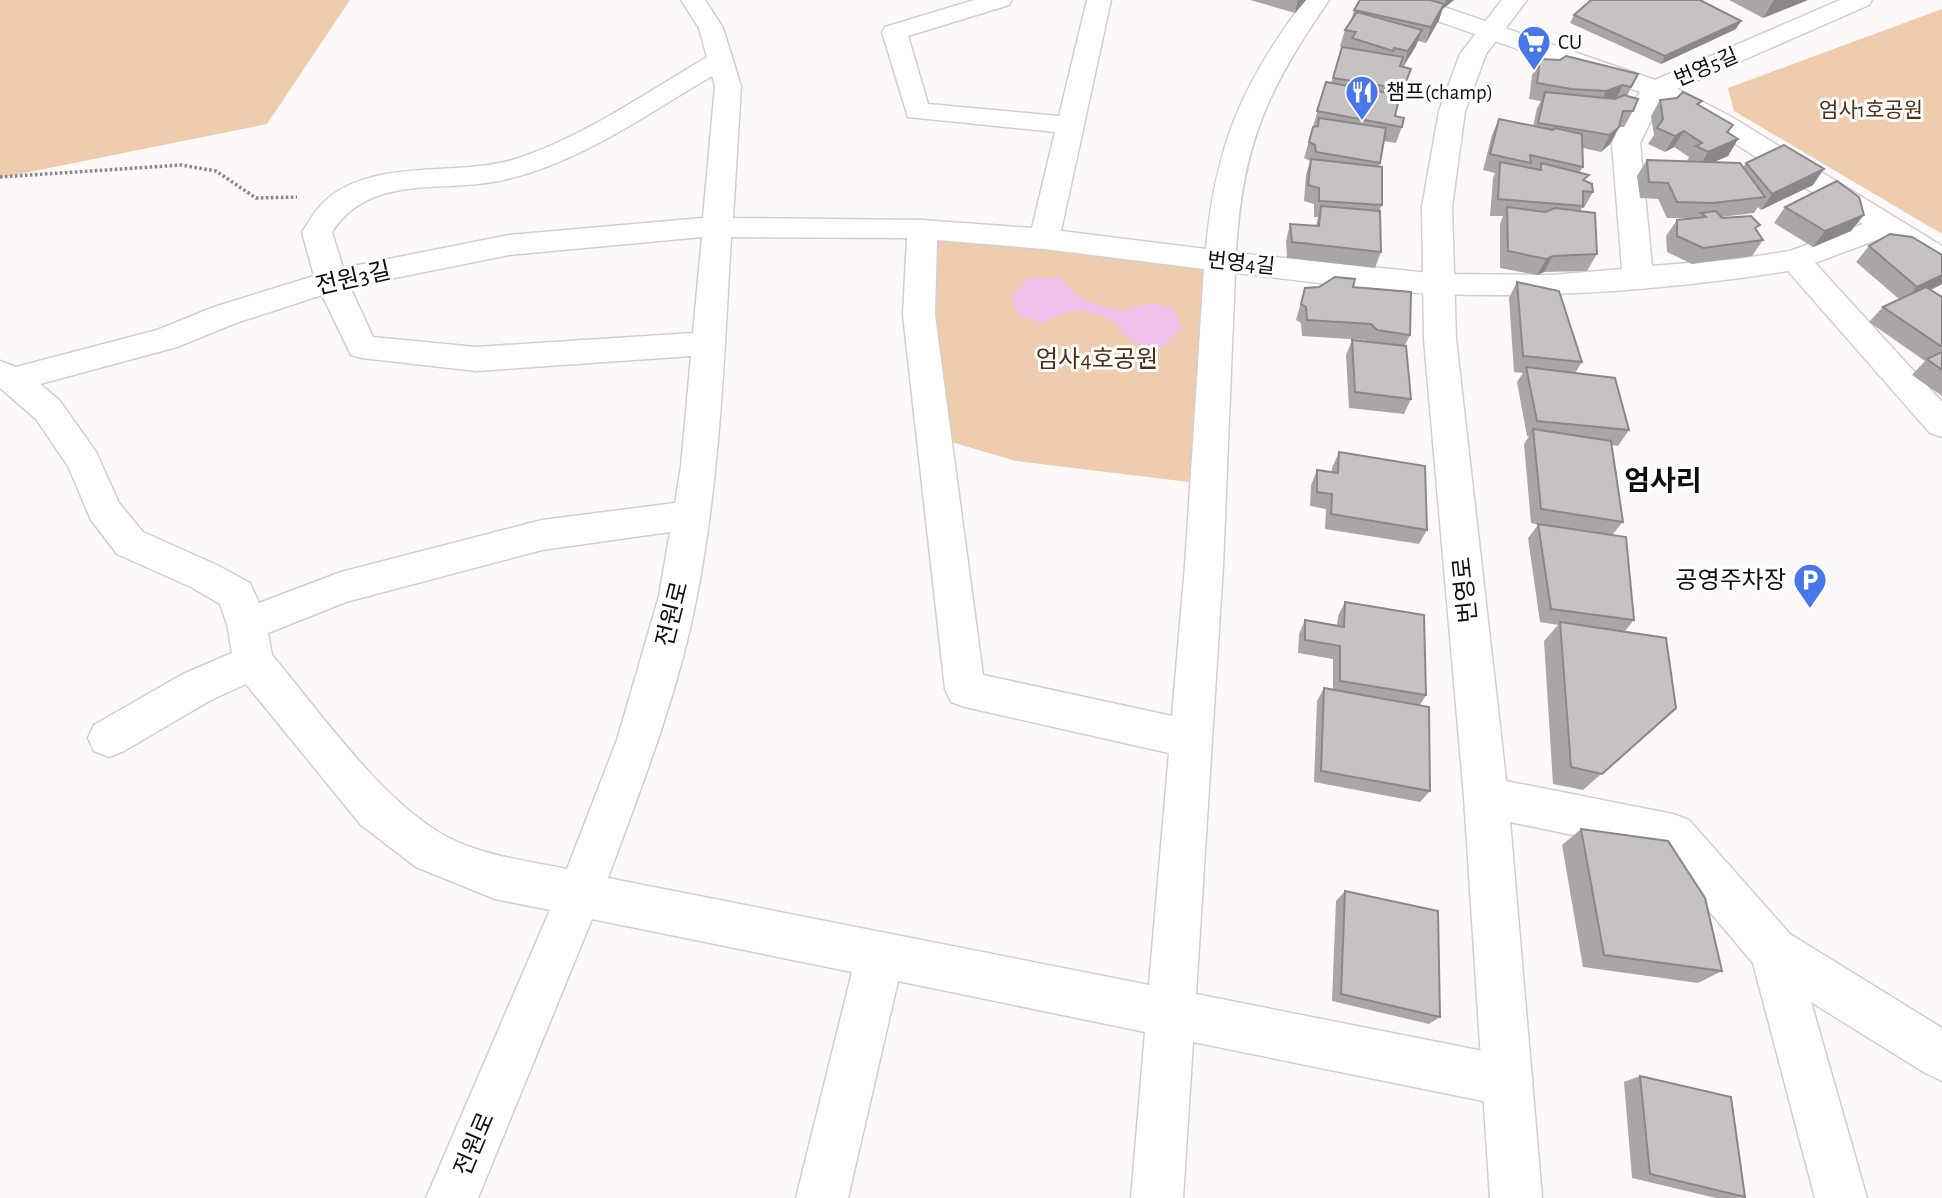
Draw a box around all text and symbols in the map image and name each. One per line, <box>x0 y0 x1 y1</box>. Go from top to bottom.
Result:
supermarket icon: CU <box>1515 23 1553 72</box>
place label: CU <box>1558 32 1582 53</box>
street label: 번영5길 <box>1671 44 1741 90</box>
restaurant icon: 챔프(champ) <box>1343 73 1381 122</box>
place label: 챔프(champ) <box>1386 81 1493 103</box>
park label: 엄사1호공원 <box>1819 99 1923 121</box>
street label: 번영4길 <box>1206 249 1276 277</box>
street label: 전원3길 <box>313 258 393 299</box>
park label: 엄사4호공원 <box>1036 346 1158 372</box>
district label: 엄사리 <box>1624 466 1702 496</box>
street label: 번영로 <box>1450 556 1481 624</box>
parking icon: 공영주차장 <box>1791 561 1829 610</box>
place label: 공영주차장 <box>1676 567 1786 593</box>
street label: 전원로 <box>652 579 693 649</box>
street label: 전원로 <box>450 1109 499 1180</box>

